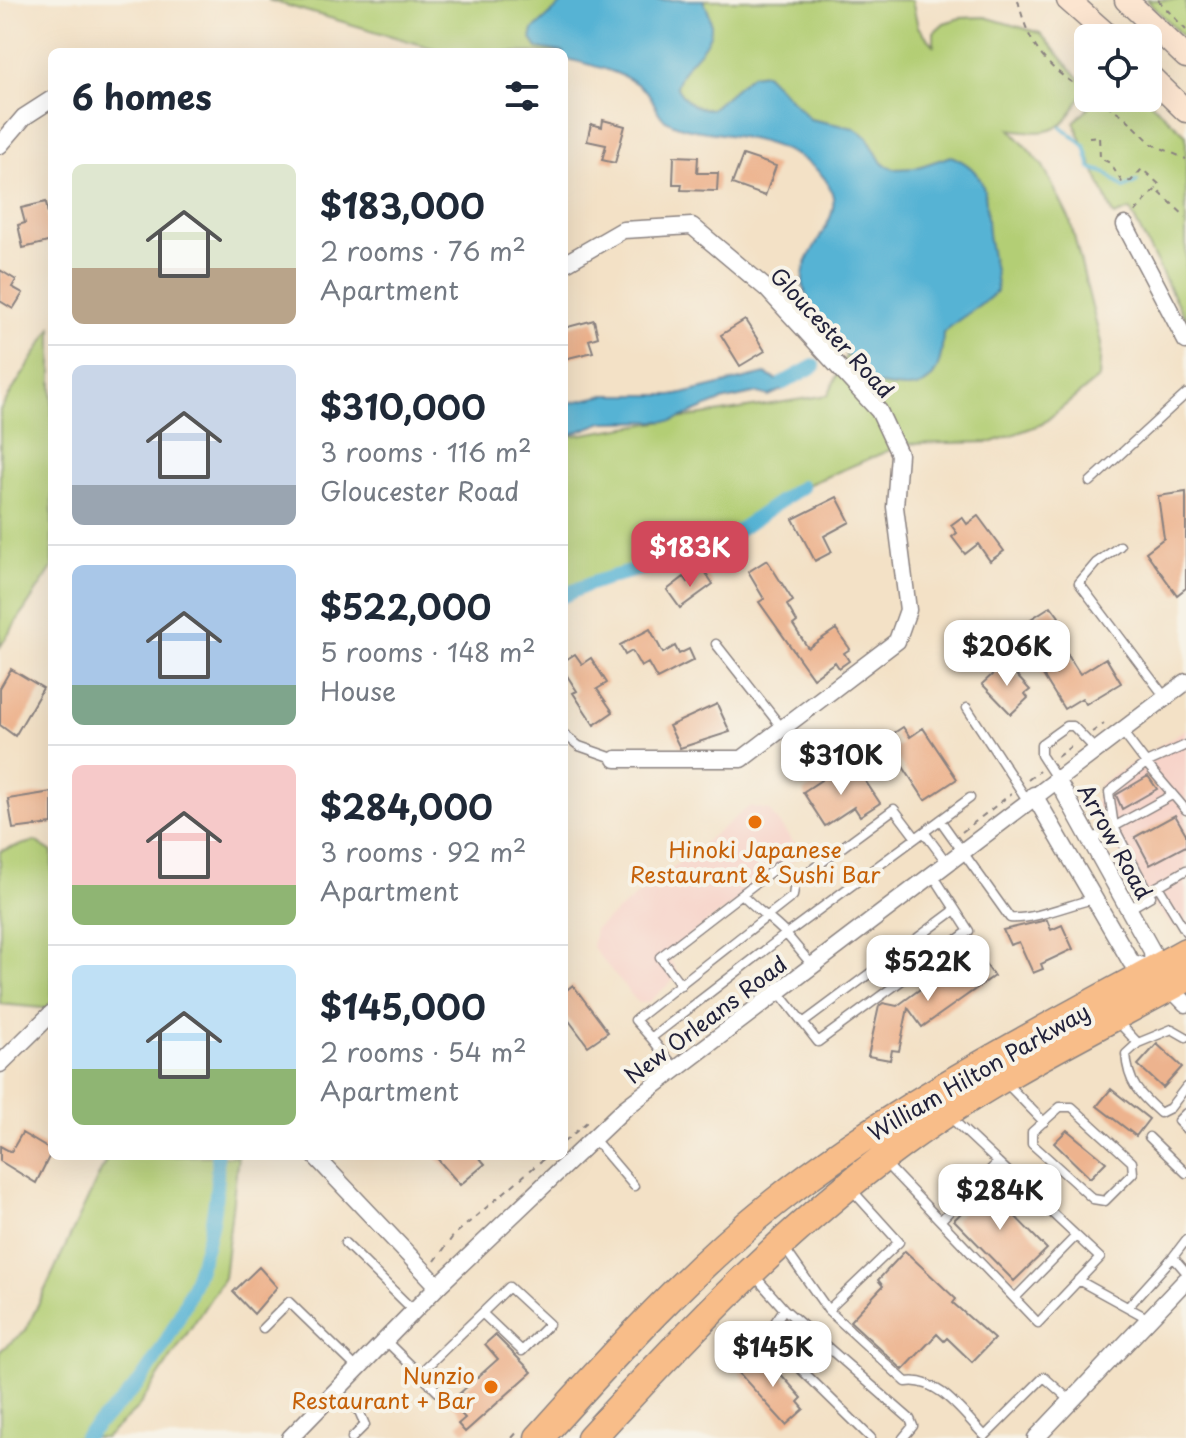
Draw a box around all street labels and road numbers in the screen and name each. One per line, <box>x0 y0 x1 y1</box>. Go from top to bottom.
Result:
street label: Gloucester Road <box>763 259 903 405</box>
street label: Arrow Road <box>1071 777 1161 905</box>
street label: New Orleans Road <box>617 947 793 1091</box>
street label: William Hilton Parkway <box>861 994 1095 1148</box>

